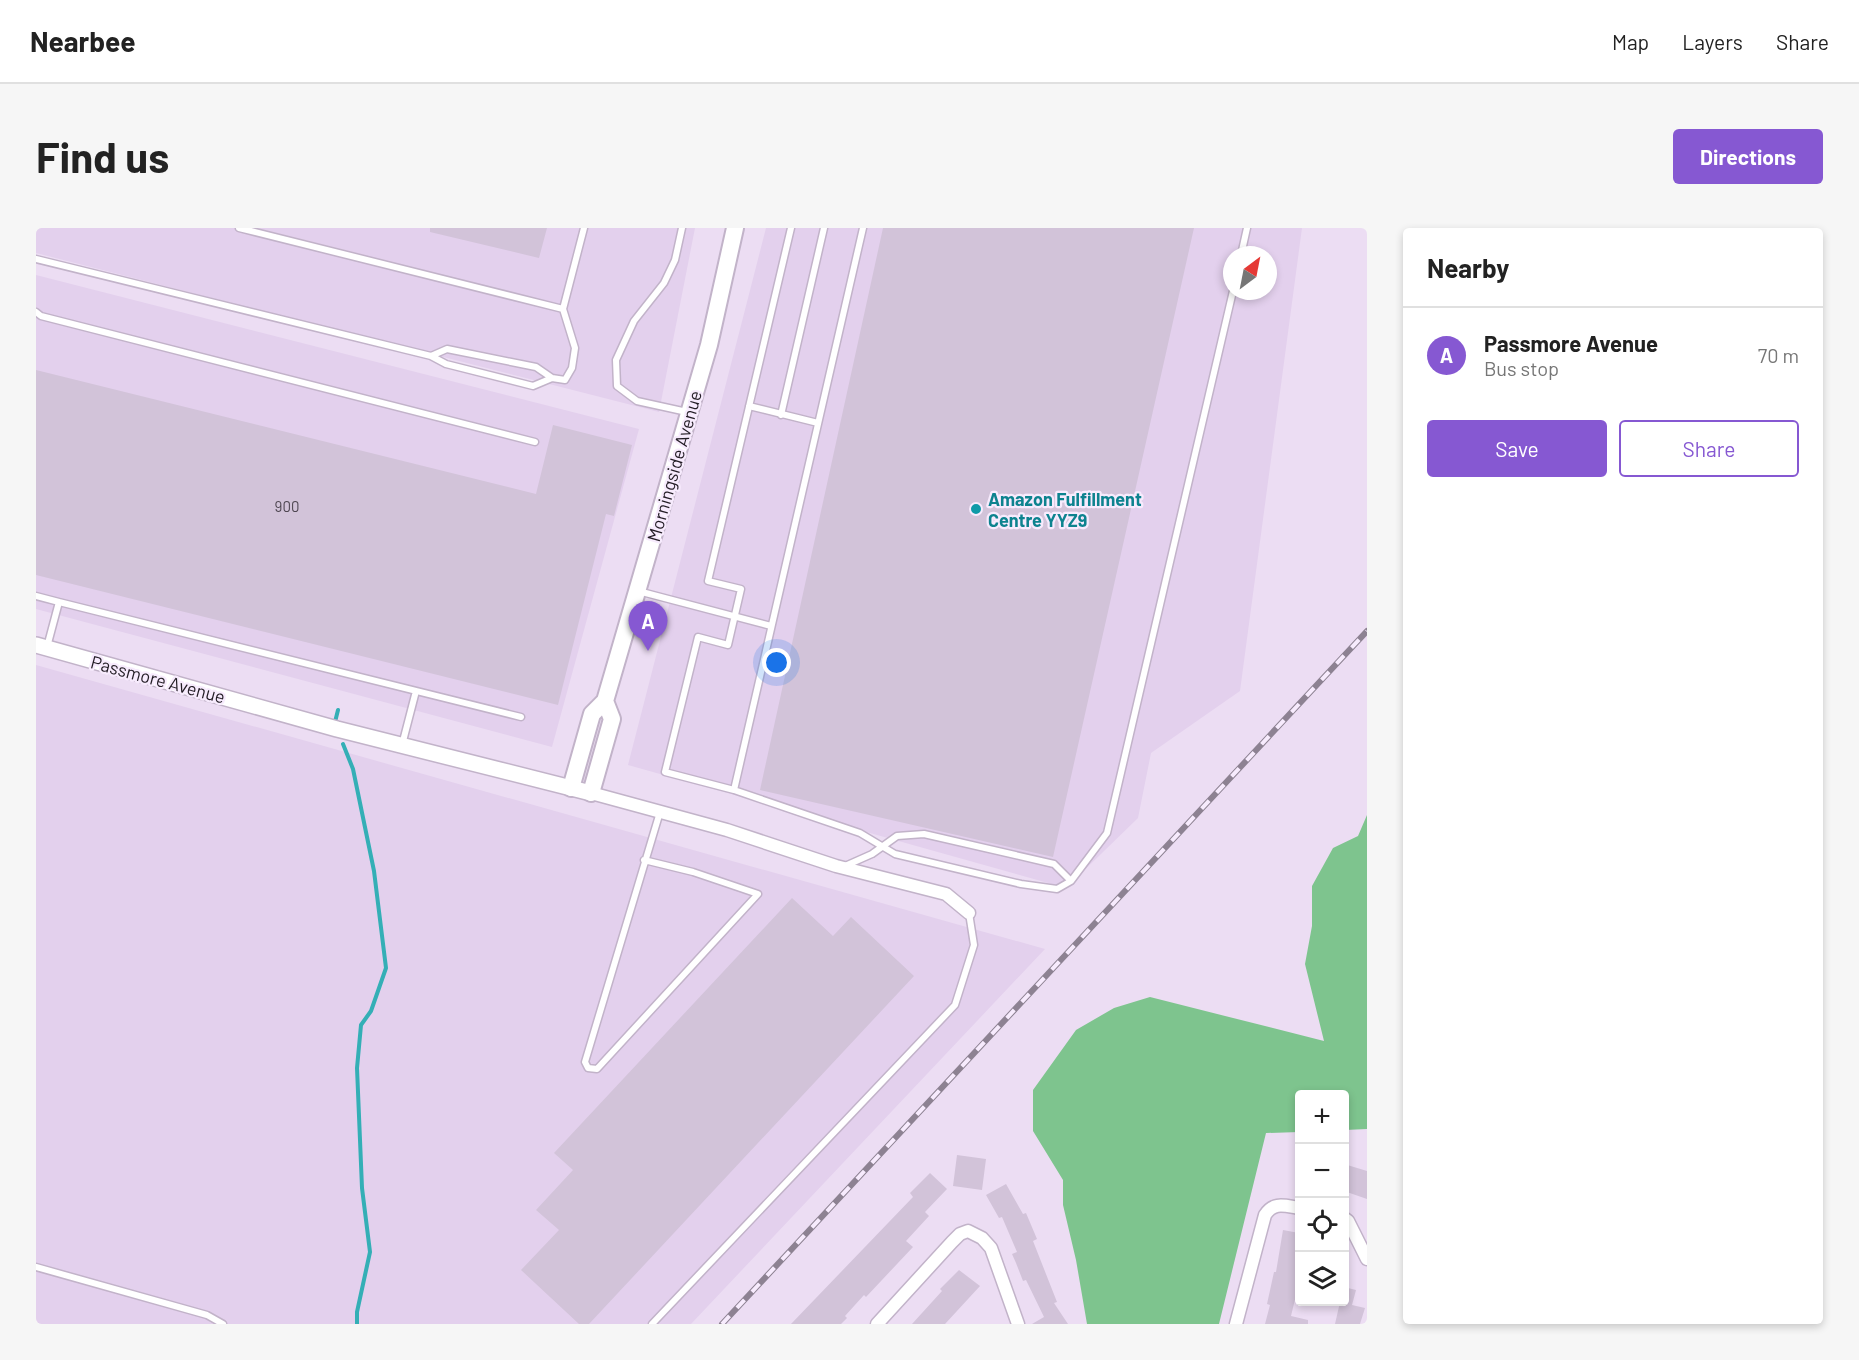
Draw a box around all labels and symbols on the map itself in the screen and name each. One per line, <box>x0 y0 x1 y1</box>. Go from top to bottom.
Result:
north arrow <box>1223 246 1277 300</box>
street label: Morningside Avenue <box>642 388 706 544</box>
place label: Amazon Fulfillment Centre YYZ9 <box>988 488 1142 531</box>
house number: 900 <box>275 497 299 515</box>
marker: Amazon Fulfillment Centre YYZ9 <box>969 502 983 516</box>
pin: A <box>628 602 668 651</box>
your location <box>762 648 791 677</box>
street label: Passmore Avenue <box>88 650 228 708</box>

